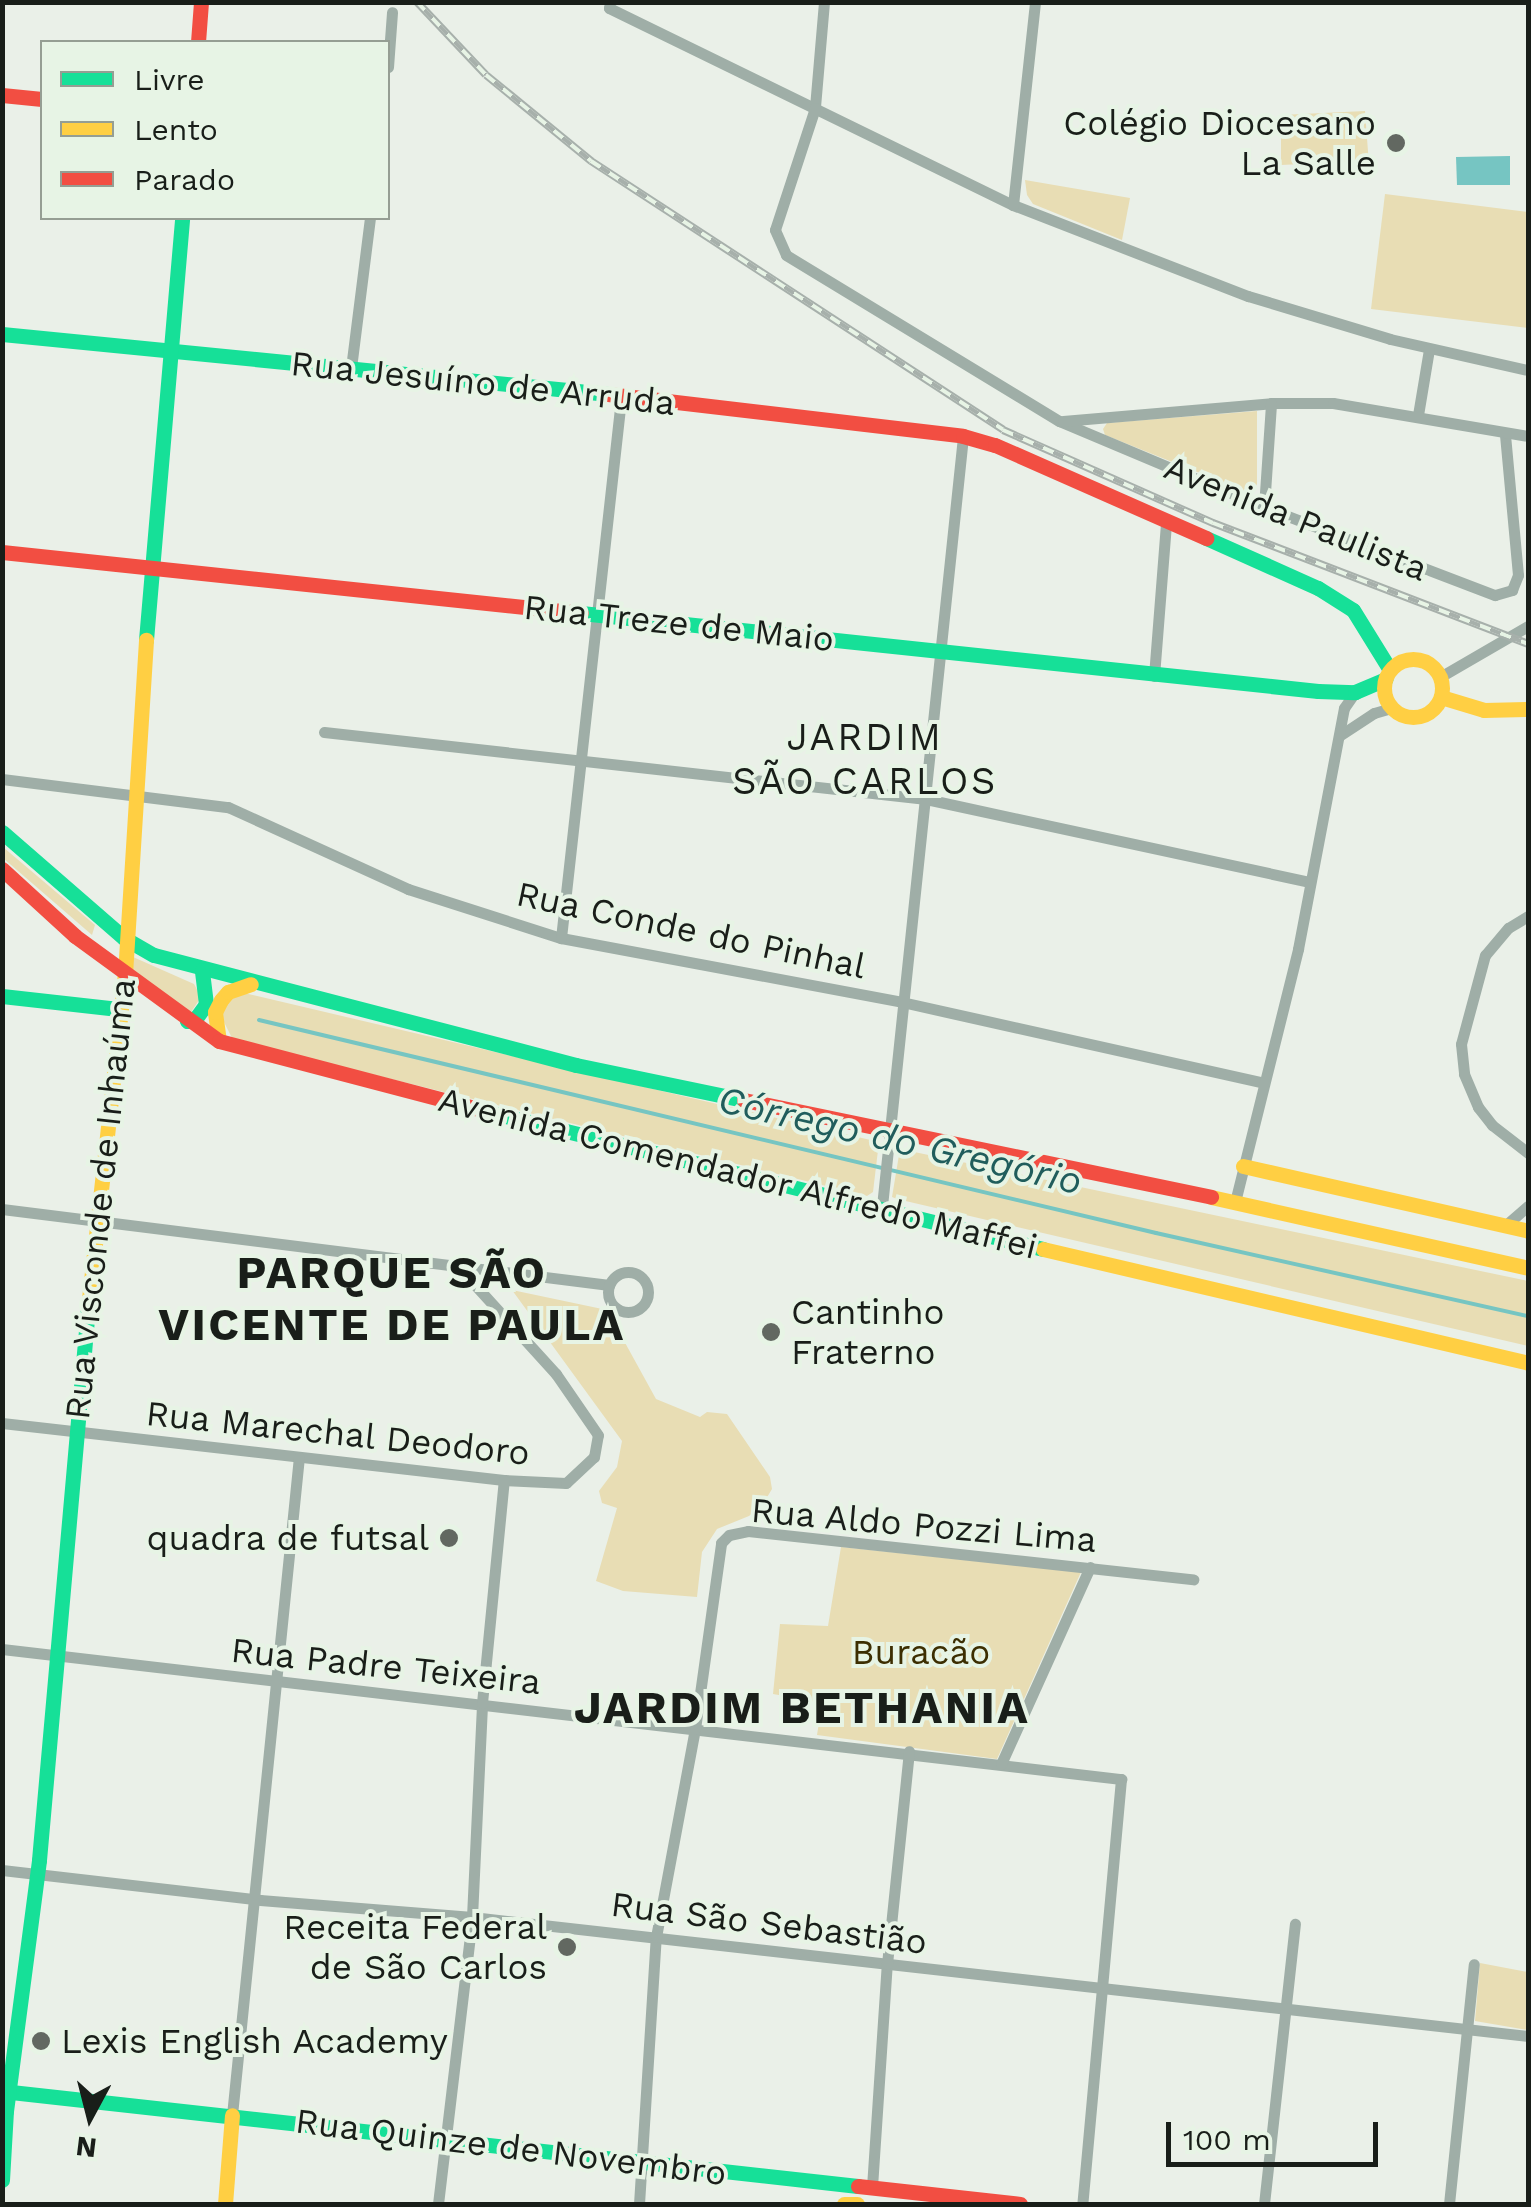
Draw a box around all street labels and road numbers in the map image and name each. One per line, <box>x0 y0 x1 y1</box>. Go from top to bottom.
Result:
street label: Rua Jesuíno de Arruda <box>287 342 679 424</box>
street label: Avenida Paulista <box>1158 446 1434 590</box>
street label: Rua Treze de Maio <box>521 586 837 660</box>
street label: Rua Conde do Pinhal <box>512 872 870 988</box>
street label: Rua Visconde de Inhaúma <box>56 975 144 1423</box>
street label: Avenida Comendador Alfredo Maffei <box>433 1078 1043 1268</box>
street label: Rua Marechal Deodoro <box>143 1392 533 1474</box>
street label: Rua Aldo Pozzi Lima <box>748 1489 1100 1561</box>
street label: Rua Padre Teixeira <box>228 1629 544 1703</box>
street label: Rua São Sebastião <box>608 1883 930 1963</box>
street label: Rua Quinze de Novembro <box>293 2100 729 2194</box>

